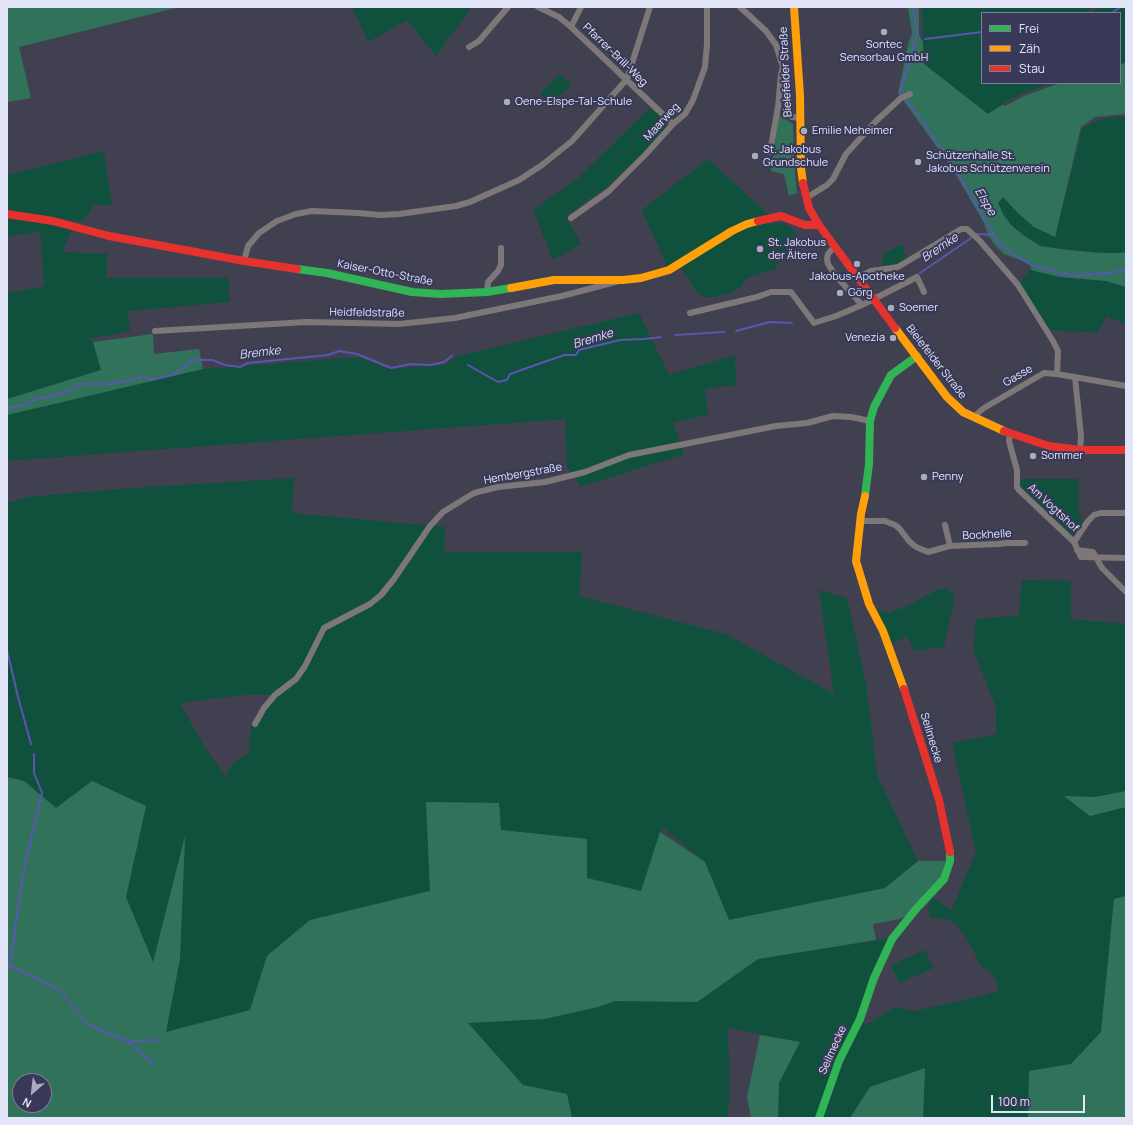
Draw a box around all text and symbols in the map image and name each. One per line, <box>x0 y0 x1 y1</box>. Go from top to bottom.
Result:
legend <box>981 12 1121 84</box>
text: Frei <box>1019 20 1039 37</box>
street label: Pfarrer-Brill-Weg <box>580 21 650 89</box>
street label: Bielefelder Straße <box>777 26 795 118</box>
marker: Sontec Sensorbau GmbH <box>879 27 889 37</box>
place label: Sontec Sensorbau GmbH <box>840 38 928 64</box>
text: Zäh <box>1019 40 1040 57</box>
text: Stau <box>1019 60 1045 77</box>
place label: Oene-Elspe-Tal-Schule <box>515 95 632 109</box>
marker: Oene-Elspe-Tal-Schule <box>502 97 512 107</box>
street label: Maarweg <box>641 100 683 144</box>
place label: Emilie Neheimer <box>812 124 893 138</box>
marker: Emilie Neheimer <box>799 126 809 136</box>
place label: St. Jakobus Grundschule <box>763 143 828 169</box>
place label: Schützenhalle St. Jakobus Schützenverein <box>926 149 1050 175</box>
marker: St. Jakobus Grundschule <box>750 151 760 161</box>
marker: Schützenhalle St. Jakobus Schützenverein <box>913 157 923 167</box>
water label: Elspe <box>971 185 999 219</box>
water label: Bremke <box>919 230 961 266</box>
place label: St. Jakobus der Ältere <box>768 236 826 262</box>
marker: St. Jakobus der Ältere <box>755 244 765 254</box>
street label: Kaiser-Otto-Straße <box>336 257 434 289</box>
marker: Jakobus-Apotheke <box>852 259 862 269</box>
place label: Jakobus-Apotheke <box>809 270 905 284</box>
place label: Görg <box>848 286 873 300</box>
marker: Görg <box>835 288 845 298</box>
place label: Soemer <box>899 301 938 315</box>
marker: Soemer <box>886 303 896 313</box>
street label: Heidfeldstraße <box>329 306 405 320</box>
street label: Bielefelder Straße <box>903 322 969 402</box>
water label: Bremke <box>571 326 615 352</box>
place label: Venezia <box>845 331 885 345</box>
marker: Venezia <box>888 333 898 343</box>
water label: Bremke <box>239 343 281 363</box>
street label: Gasse <box>1001 362 1035 390</box>
place label: Sommer <box>1041 449 1083 463</box>
marker: Sommer <box>1028 451 1038 461</box>
street label: Hembergstraße <box>483 461 563 487</box>
place label: Penny <box>932 470 964 484</box>
marker: Penny <box>919 472 929 482</box>
street label: Am Vogtshof <box>1025 481 1081 535</box>
street label: Bockhelle <box>962 527 1012 543</box>
street label: Seilmecke <box>917 711 945 765</box>
street label: Seilmecke <box>816 1024 850 1076</box>
north arrow <box>12 1073 52 1113</box>
scale bar <box>993 1087 1087 1113</box>
text: 100 m <box>998 1093 1030 1110</box>
text: N <box>20 1095 34 1112</box>

